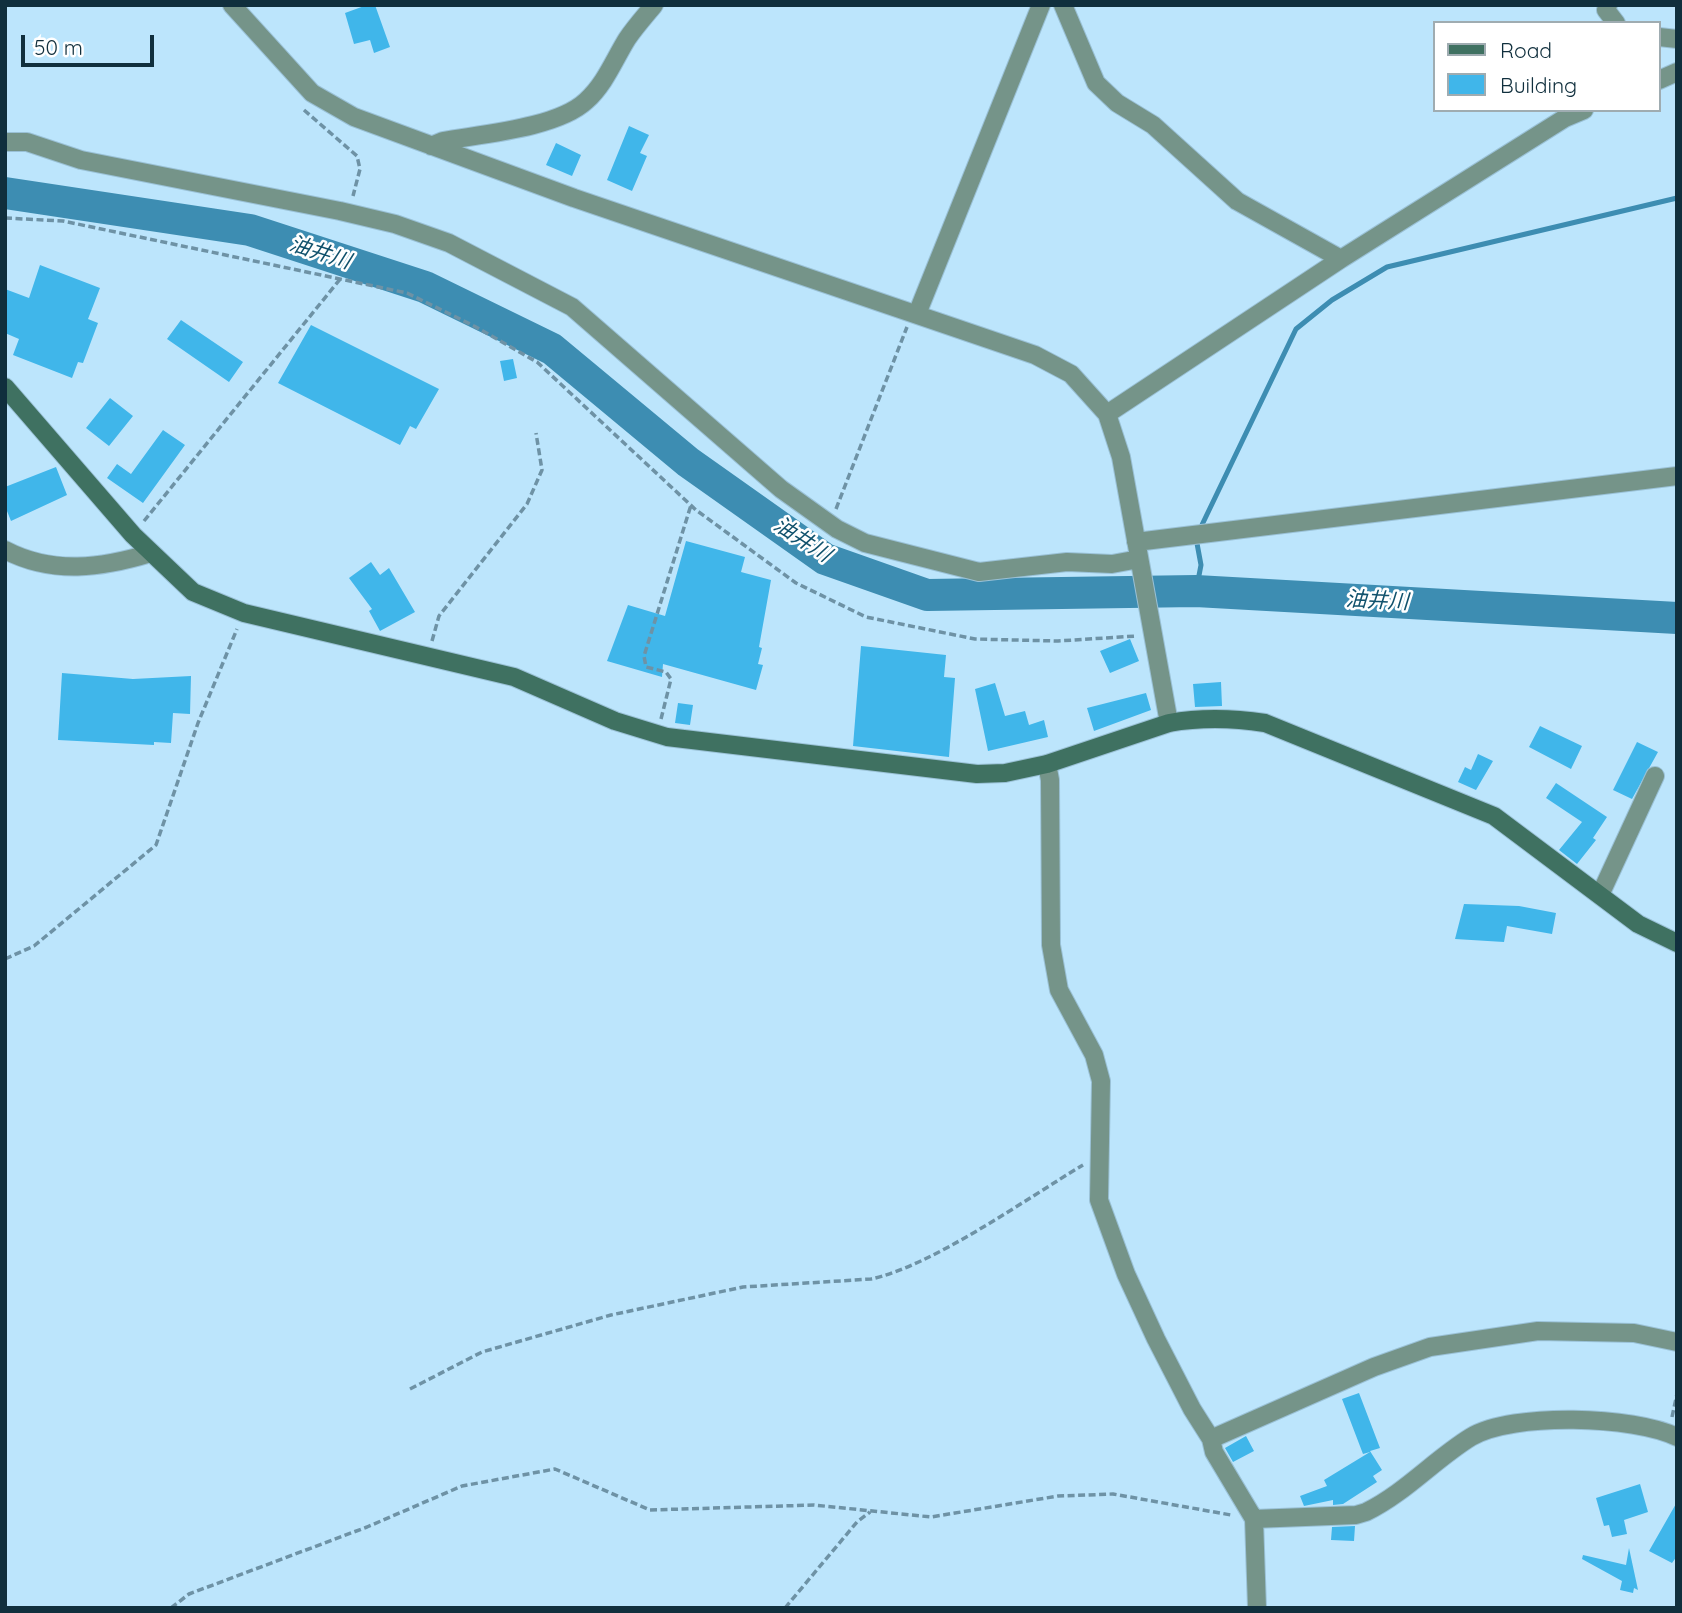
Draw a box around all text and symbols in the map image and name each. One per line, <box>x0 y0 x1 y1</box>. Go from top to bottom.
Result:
scale bar <box>24 21 158 65</box>
legend <box>1434 21 1661 112</box>
text: 50 m <box>34 34 83 60</box>
text: Road <box>1500 37 1552 63</box>
text: Building <box>1500 72 1577 98</box>
water label: 油井川 <box>286 231 354 275</box>
water label: 油井川 <box>769 512 835 568</box>
water label: 油井川 <box>1345 587 1409 615</box>

